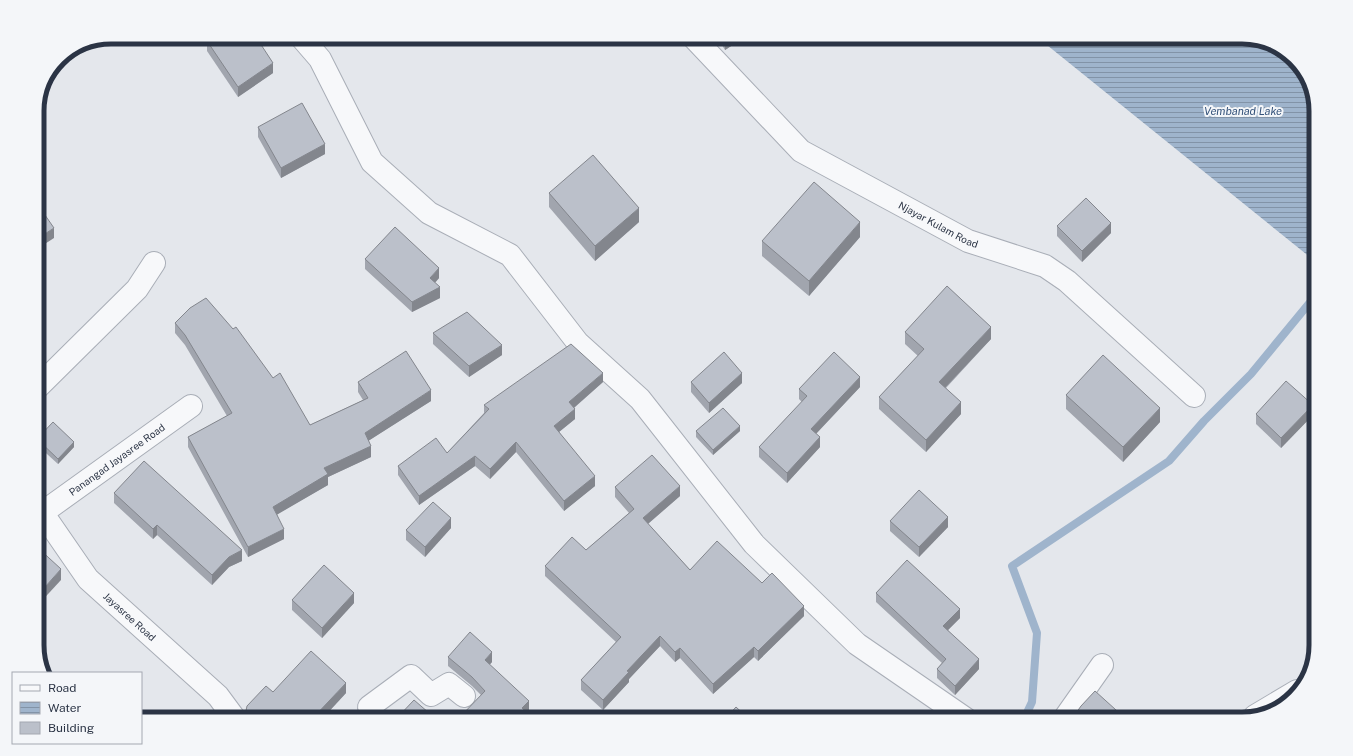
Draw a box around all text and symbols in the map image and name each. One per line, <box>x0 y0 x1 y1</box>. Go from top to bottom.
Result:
water label: Vembanad Lake <box>1204 105 1282 117</box>
street label: Njayar Kulam Road <box>897 199 980 250</box>
street label: Panangad Jayasree Road <box>66 421 167 498</box>
street label: Jayasree Road <box>101 590 158 643</box>
legend <box>12 672 142 744</box>
text: Road <box>48 681 76 695</box>
text: Water <box>48 701 82 715</box>
text: Building <box>48 721 94 735</box>

